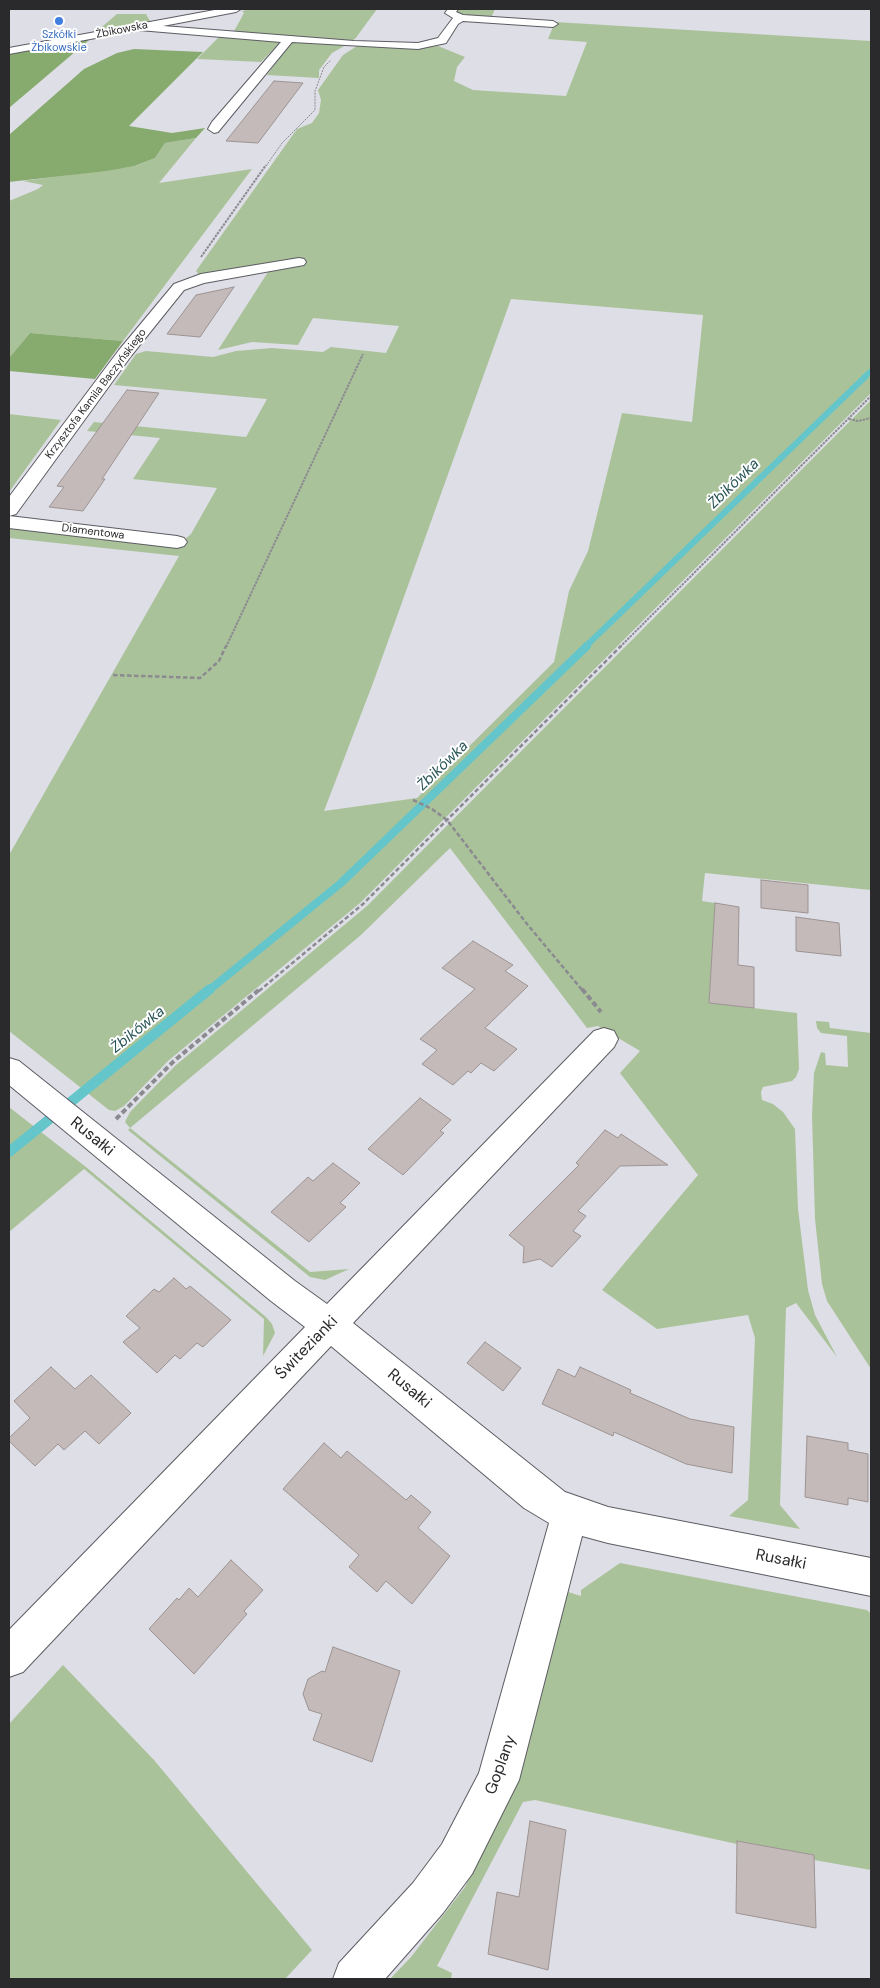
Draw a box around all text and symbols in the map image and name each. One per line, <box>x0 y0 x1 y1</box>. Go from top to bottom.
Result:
marker: Szkółki Żbikowskie <box>53 15 65 27</box>
street label: Żbikowska <box>95 19 149 41</box>
place label: Szkółki Żbikowskie <box>31 28 87 54</box>
street label: Krzysztofa Kamila Baczyńskiego <box>43 326 149 462</box>
water label: Żbikówka <box>705 455 763 513</box>
street label: Diamentowa <box>61 522 125 542</box>
water label: Żbikówka <box>414 737 472 795</box>
water label: Żbikówka <box>107 1003 169 1057</box>
street label: Rusałki <box>66 1113 118 1161</box>
street label: Świtezianki <box>272 1312 342 1384</box>
street label: Rusałki <box>383 1365 435 1413</box>
street label: Rusałki <box>754 1546 808 1574</box>
street label: Goplany <box>481 1733 521 1797</box>

